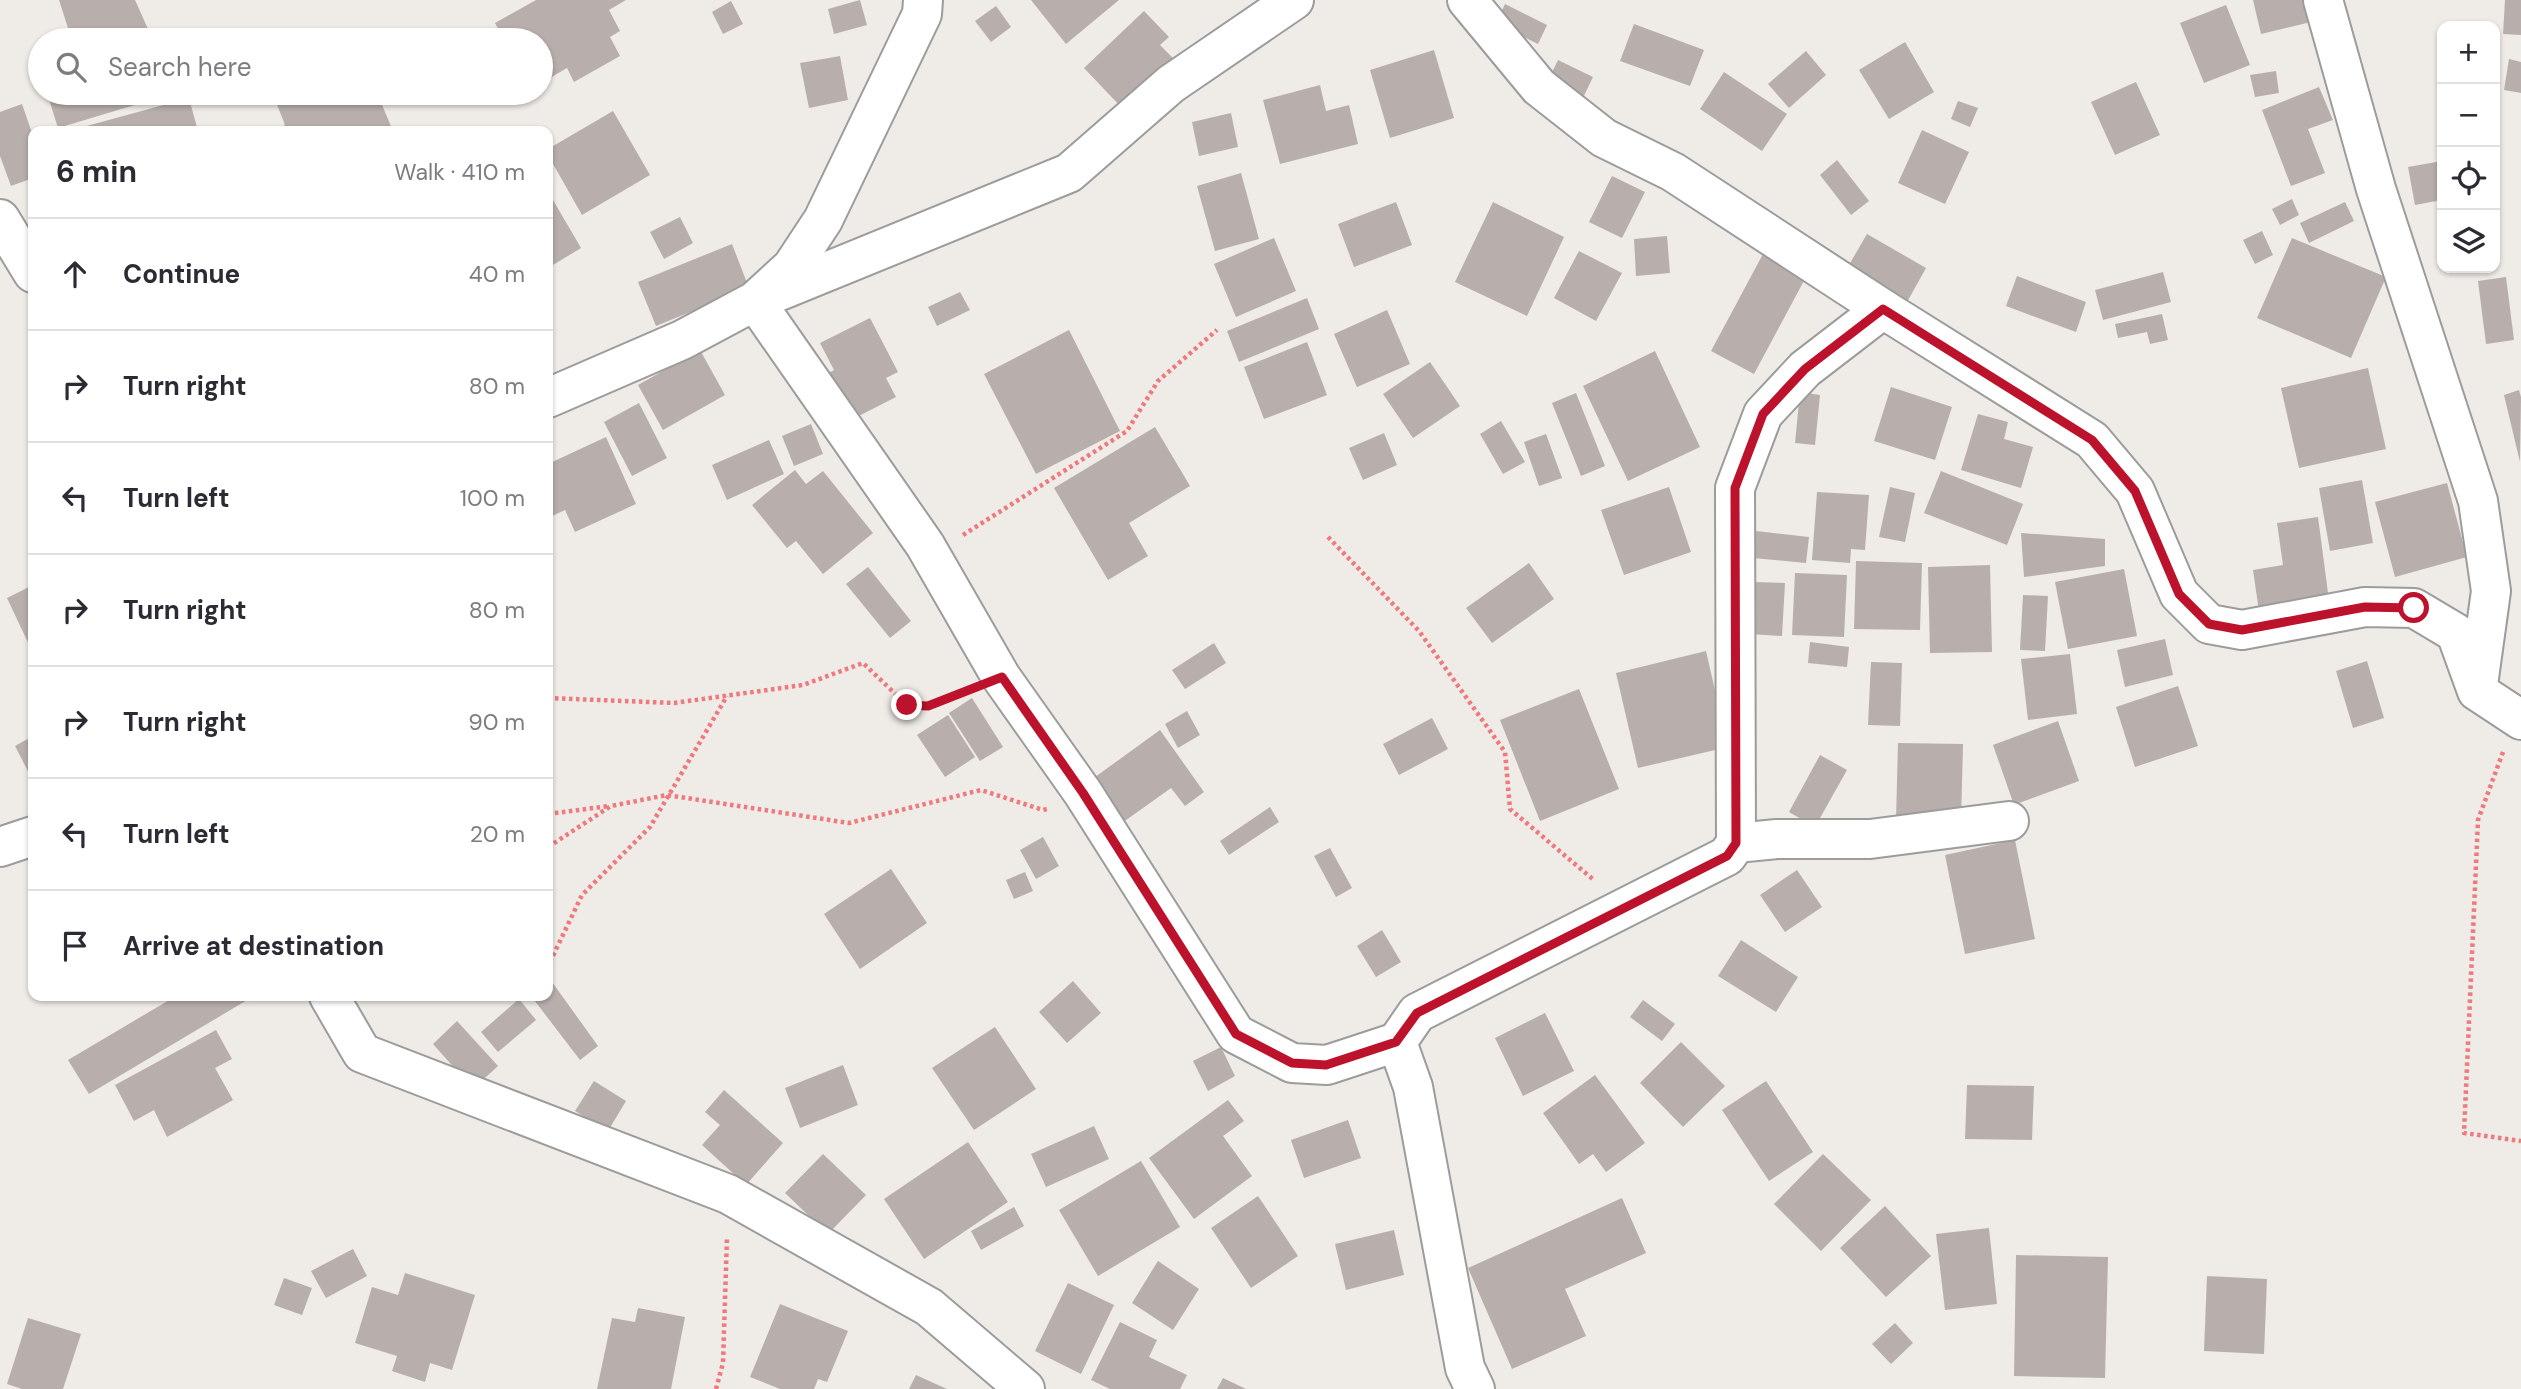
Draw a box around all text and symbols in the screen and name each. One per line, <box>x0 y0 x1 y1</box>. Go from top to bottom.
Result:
map controls <box>2437 21 2500 273</box>
button: + <box>2437 21 2500 84</box>
search box <box>28 28 553 105</box>
icon: search <box>52 48 90 86</box>
text: Search here <box>108 50 251 84</box>
button: − <box>2437 84 2500 147</box>
button: locate <box>2437 147 2500 210</box>
text: 6 min <box>56 152 137 191</box>
text: Walk · 410 m <box>394 157 525 187</box>
button: layers <box>2437 210 2500 273</box>
icon: ahead <box>56 255 94 293</box>
text: Continue <box>123 257 240 291</box>
text: 40 m <box>469 259 525 289</box>
icon: right <box>56 367 94 405</box>
text: Turn right <box>123 369 247 403</box>
text: 80 m <box>469 371 525 401</box>
icon: left <box>56 479 94 517</box>
text: Turn left <box>123 481 230 515</box>
text: 100 m <box>460 483 525 513</box>
icon: right <box>56 591 94 629</box>
route start <box>2398 592 2429 623</box>
text: Turn right <box>123 593 247 627</box>
text: 80 m <box>469 595 525 625</box>
route end <box>891 689 922 720</box>
icon: right <box>56 703 94 741</box>
text: Turn right <box>123 705 247 739</box>
text: 90 m <box>468 707 525 737</box>
icon: left <box>56 815 94 853</box>
text: Turn left <box>123 817 230 851</box>
text: 20 m <box>470 819 525 849</box>
icon: arrive <box>56 927 94 965</box>
text: Arrive at destination <box>123 929 384 963</box>

